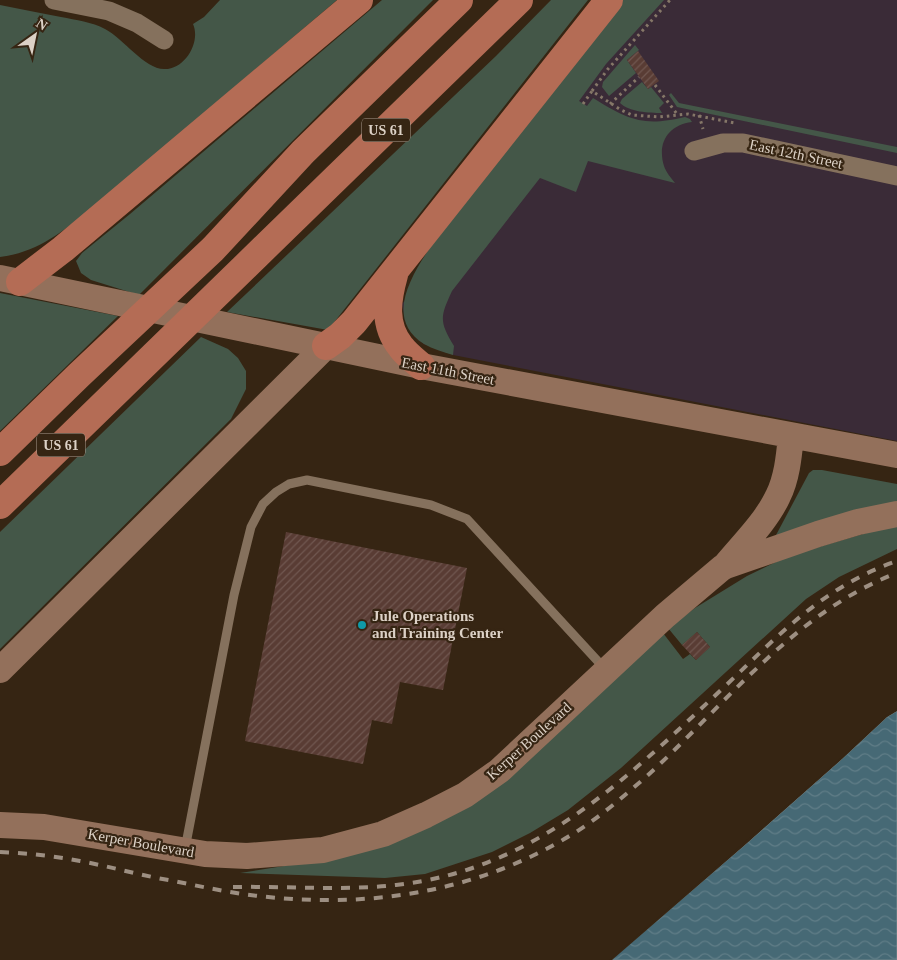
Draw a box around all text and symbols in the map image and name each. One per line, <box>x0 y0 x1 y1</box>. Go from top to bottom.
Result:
north arrow <box>10 10 60 60</box>
text: N <box>33 15 50 34</box>
road number: US 61 <box>362 118 410 142</box>
street label: East 12th Street <box>748 136 845 172</box>
street label: East 11th Street <box>400 354 497 388</box>
road number: US 61 <box>37 434 85 456</box>
place label: Jule Operations and Training Center <box>372 608 503 641</box>
marker: Jule Operations and Training Center <box>356 619 368 631</box>
street label: Kerper Boulevard <box>484 699 575 783</box>
street label: Kerper Boulevard <box>86 826 196 860</box>

